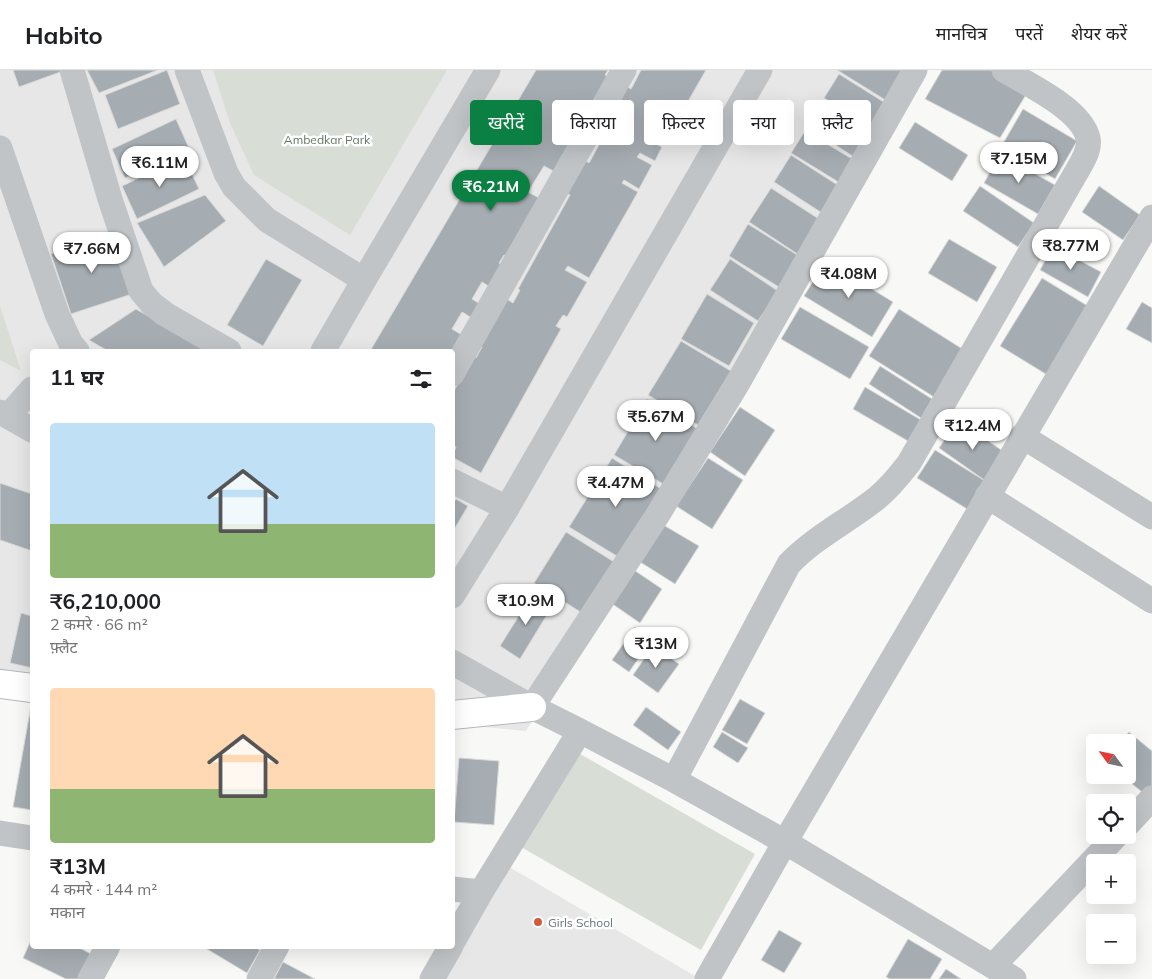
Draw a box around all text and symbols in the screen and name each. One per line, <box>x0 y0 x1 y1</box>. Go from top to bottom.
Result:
text: Habito <box>25 20 103 50</box>
text: मानचित्र <box>936 22 987 45</box>
text: परतें <box>1015 22 1043 45</box>
text: शेयर करें <box>1071 22 1127 45</box>
chip: खरीदें <box>470 100 542 145</box>
chip: किराया <box>552 100 634 145</box>
chip: फ़िल्टर <box>644 100 723 145</box>
chip: नया <box>733 100 794 145</box>
chip: फ़्लैट <box>804 100 871 145</box>
park label: Ambedkar Park <box>284 132 371 147</box>
pin: ₹7.15M <box>978 142 1060 184</box>
pin: ₹6.11M <box>119 146 201 188</box>
text: ₹7.15M <box>991 148 1047 168</box>
text: ₹6.11M <box>132 152 188 172</box>
pin: ₹6.21M <box>450 170 532 212</box>
text: ₹6.21M <box>463 176 519 196</box>
pin: ₹8.77M <box>1030 228 1112 271</box>
pin: ₹7.66M <box>51 232 133 274</box>
text: ₹8.77M <box>1043 235 1099 255</box>
text: ₹7.66M <box>64 238 120 258</box>
pin: ₹4.08M <box>808 256 890 299</box>
text: ₹4.08M <box>821 263 877 283</box>
text: 11 घर <box>50 364 104 390</box>
icon: filters <box>407 365 435 393</box>
pin: ₹5.67M <box>615 400 697 442</box>
text: ₹5.67M <box>628 406 684 426</box>
pin: ₹12.4M <box>932 408 1014 451</box>
text: ₹12.4M <box>945 415 1001 435</box>
icon: home <box>198 456 288 546</box>
pin: ₹4.47M <box>575 466 657 508</box>
text: ₹4.47M <box>588 472 644 492</box>
pin: ₹10.9M <box>485 584 567 626</box>
text: ₹6,210,000 <box>50 588 161 614</box>
text: ₹10.9M <box>498 590 554 610</box>
text: 2 कमरे · 66 m² <box>50 614 148 634</box>
pin: ₹13M <box>626 626 686 669</box>
text: ₹13M <box>635 633 677 653</box>
text: फ़्लैट <box>50 637 78 657</box>
icon: home <box>198 721 288 811</box>
north arrow <box>1086 734 1136 784</box>
map controls <box>1086 734 1136 964</box>
button: locate <box>1086 794 1136 844</box>
text: ₹13M <box>50 853 106 879</box>
button: + <box>1086 854 1136 904</box>
text: 4 कमरे · 144 m² <box>50 879 157 899</box>
text: मकान <box>50 902 85 922</box>
button: − <box>1086 914 1136 964</box>
place label: Girls School <box>548 915 613 930</box>
marker: Girls School <box>532 916 544 928</box>

